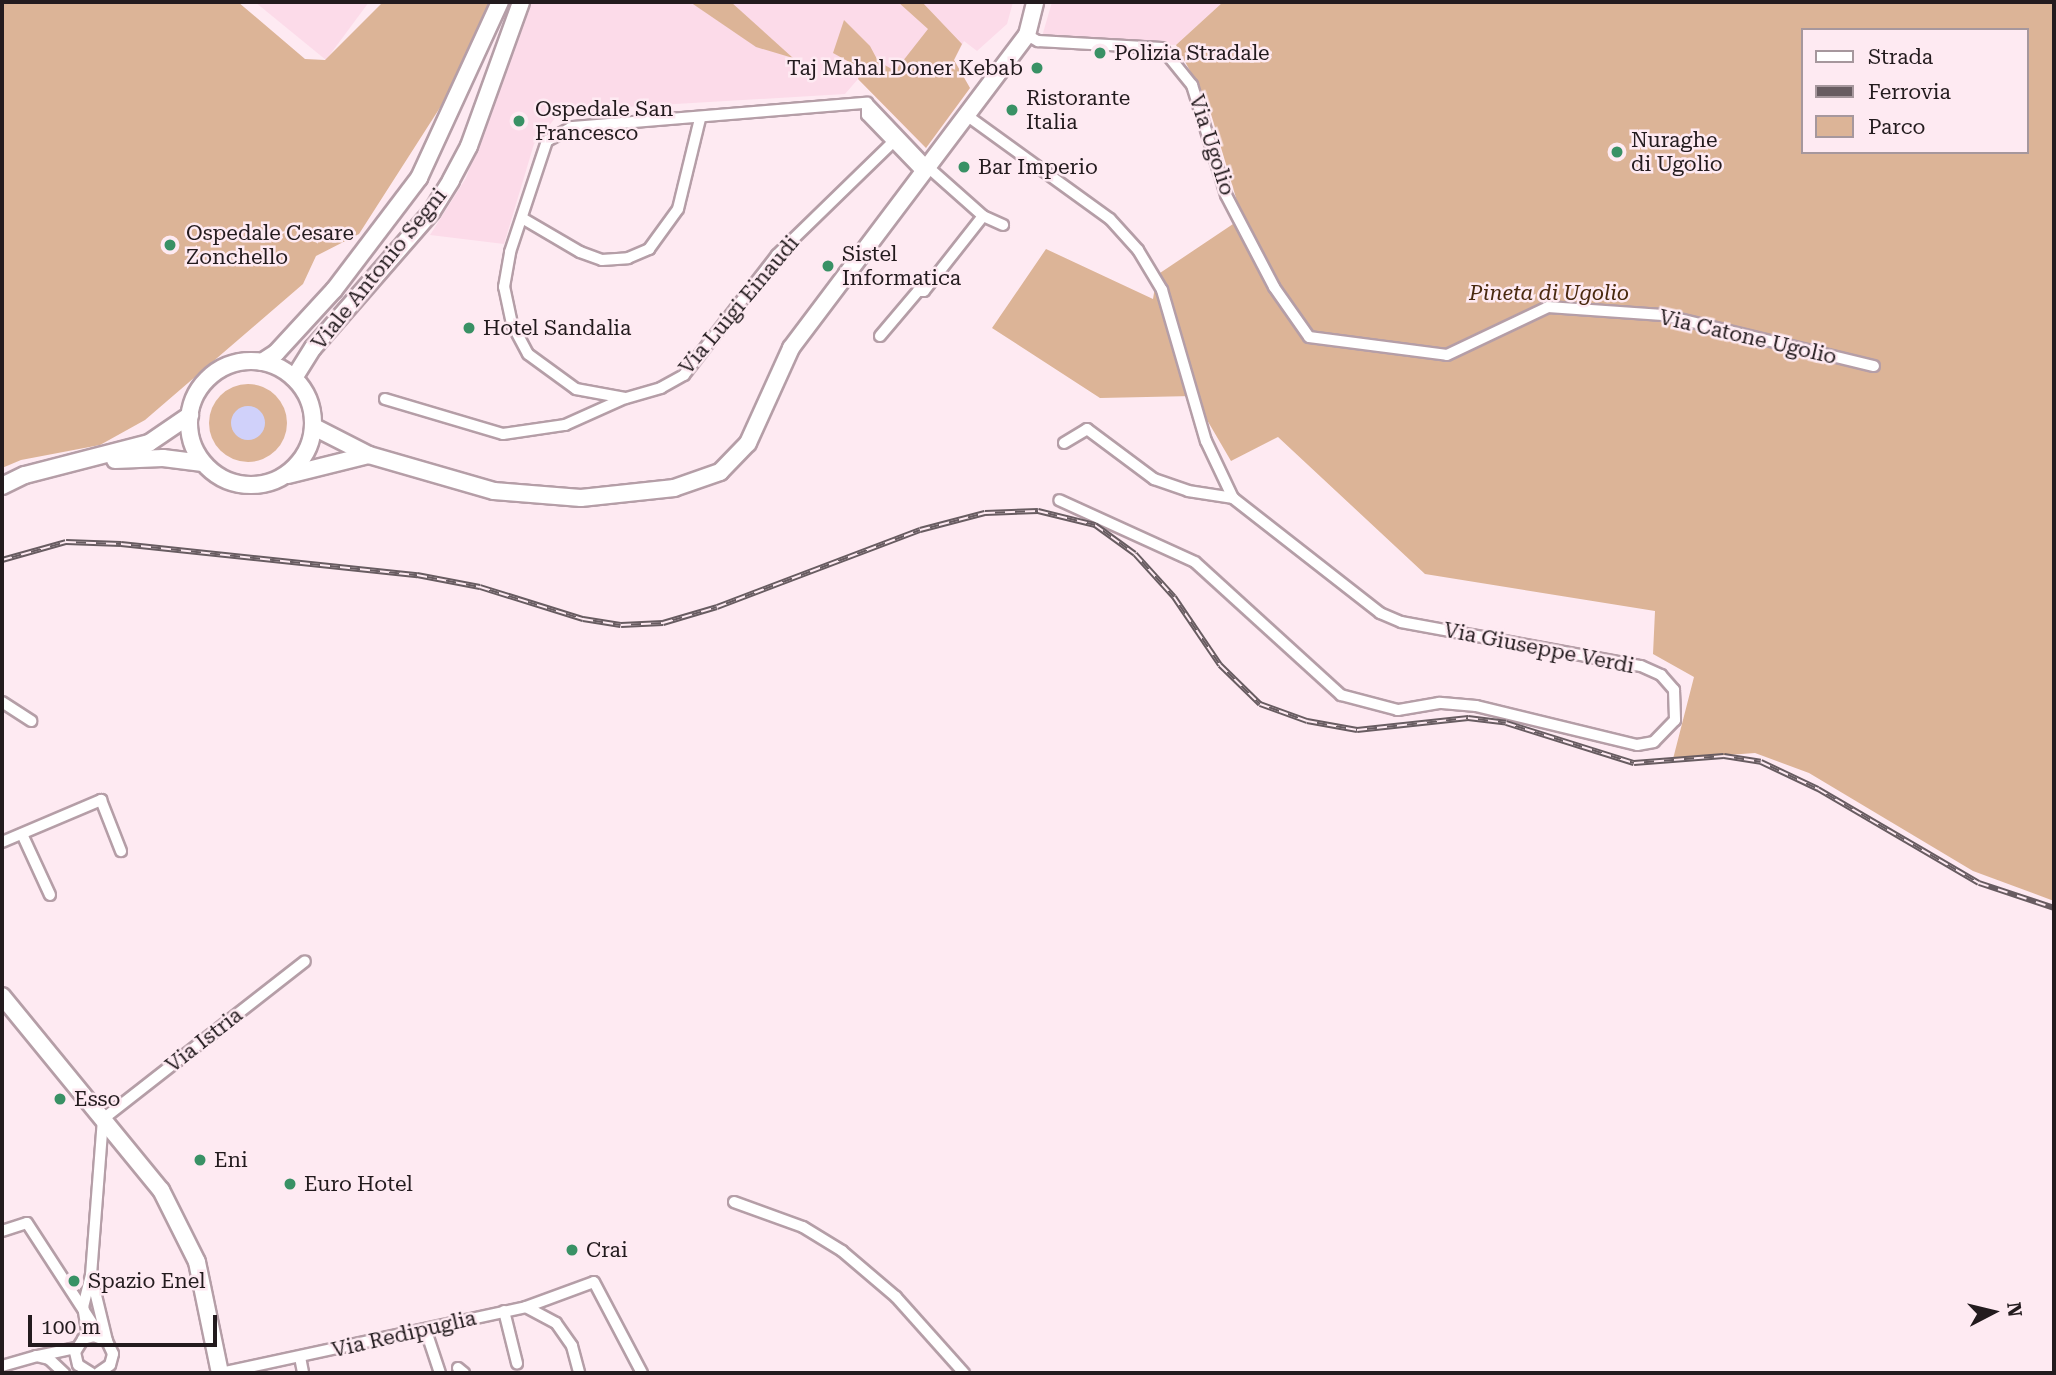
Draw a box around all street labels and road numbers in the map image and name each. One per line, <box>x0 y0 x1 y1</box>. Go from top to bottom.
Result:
street label: Via Ugolio <box>1184 91 1240 199</box>
street label: Viale Antonio Segni <box>306 183 452 355</box>
street label: Via Luigi Einaudi <box>674 231 804 379</box>
street label: Via Catone Ugolio <box>1657 304 1839 370</box>
street label: Via Giuseppe Verdi <box>1442 617 1636 679</box>
street label: Via Istria <box>161 1002 247 1078</box>
street label: Via Redipuglia <box>329 1305 479 1363</box>

